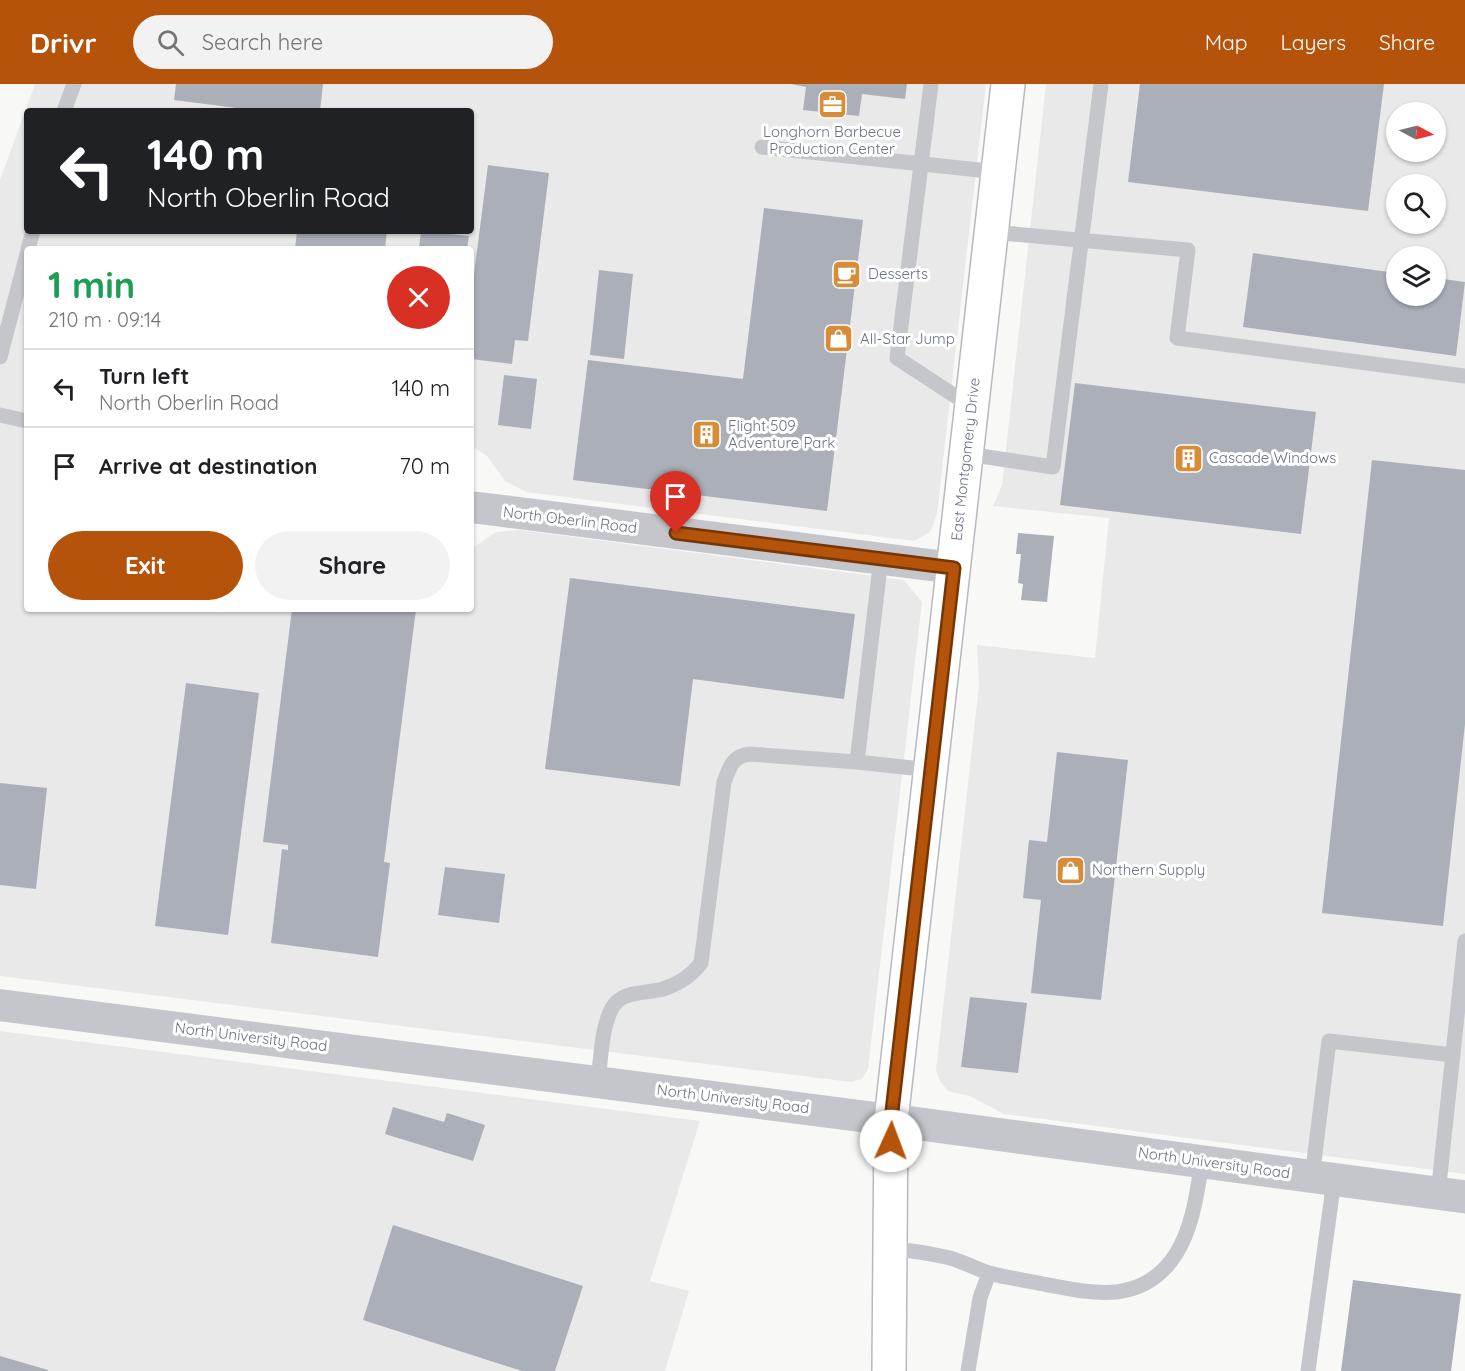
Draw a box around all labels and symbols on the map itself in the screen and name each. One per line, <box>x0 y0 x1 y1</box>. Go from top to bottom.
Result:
office icon: Longhorn Barbecue Production Center <box>816 89 848 121</box>
north arrow <box>1386 102 1446 162</box>
place label: Longhorn Barbecue Production Center <box>763 122 901 158</box>
cafe icon: Desserts <box>831 258 863 290</box>
place label: Desserts <box>868 264 928 283</box>
shop icon: All-Star Jump <box>823 323 855 355</box>
place label: All-Star Jump <box>860 329 955 348</box>
street label: East Montgomery Drive <box>946 377 984 542</box>
place label: Flight 509 Adventure Park <box>728 416 835 452</box>
building icon: Flight 509 Adventure Park <box>691 419 723 451</box>
building icon: Cascade Windows <box>1172 442 1204 474</box>
place label: Cascade Windows <box>1209 448 1336 467</box>
pin <box>650 471 701 533</box>
street label: North Oberlin Road <box>502 502 638 537</box>
shop icon: Northern Supply <box>1055 854 1087 886</box>
place label: Northern Supply <box>1092 860 1205 879</box>
street label: North University Road <box>174 1018 328 1055</box>
street label: North University Road <box>656 1080 810 1117</box>
position arrow <box>859 1109 923 1173</box>
street label: North University Road <box>1137 1142 1291 1183</box>

